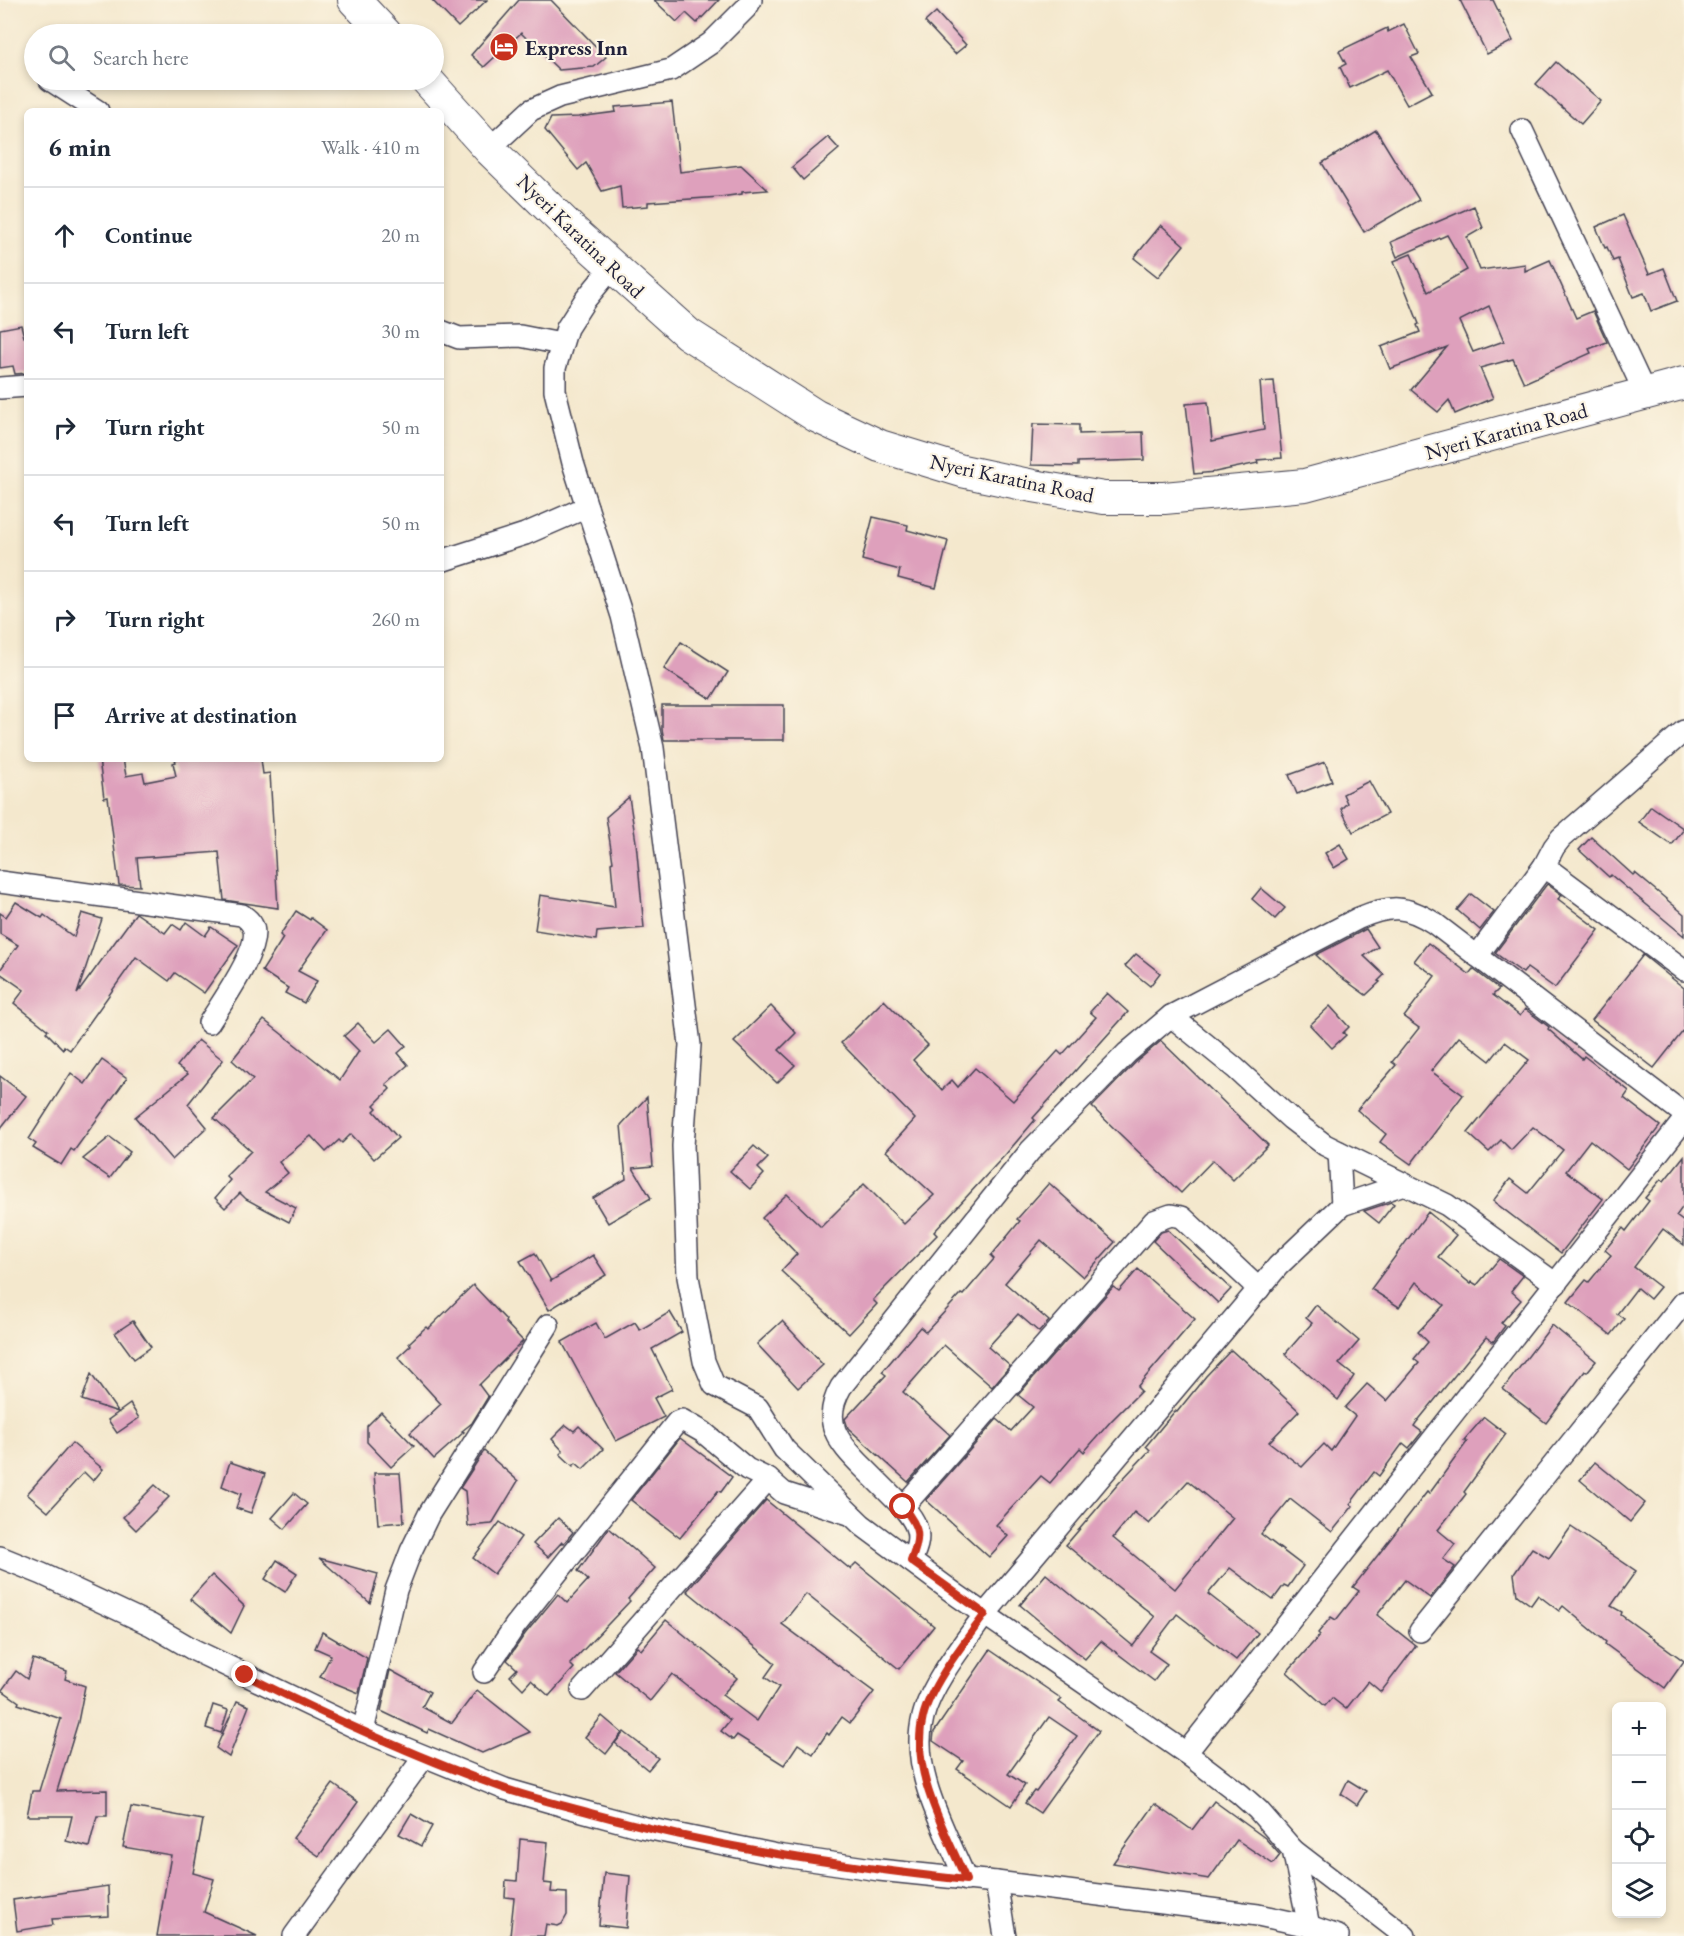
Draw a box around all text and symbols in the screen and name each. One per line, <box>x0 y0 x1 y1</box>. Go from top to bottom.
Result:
search box <box>24 24 444 90</box>
hotel icon: Express Inn <box>488 31 520 63</box>
place label: Express Inn <box>525 34 628 61</box>
icon: search <box>45 41 78 74</box>
text: Search here <box>93 43 188 72</box>
text: 6 min <box>48 130 111 164</box>
text: Walk · 410 m <box>321 134 420 160</box>
street label: Nyeri Karatina Road <box>511 168 651 304</box>
icon: ahead <box>48 219 81 252</box>
text: Continue <box>105 221 192 250</box>
text: 20 m <box>381 222 420 248</box>
icon: left <box>48 315 81 348</box>
text: Turn left <box>105 317 189 346</box>
text: 30 m <box>381 318 420 344</box>
street label: Nyeri Karatina Road <box>1422 396 1591 466</box>
icon: right <box>48 411 81 444</box>
text: Turn right <box>105 413 204 442</box>
text: 50 m <box>381 414 420 440</box>
street label: Nyeri Karatina Road <box>927 447 1097 509</box>
icon: left <box>48 507 81 540</box>
text: Turn left <box>105 509 189 538</box>
text: 50 m <box>381 510 420 536</box>
icon: right <box>48 603 81 636</box>
text: Turn right <box>105 605 204 634</box>
text: 260 m <box>372 606 420 632</box>
icon: arrive <box>48 699 81 732</box>
text: Arrive at destination <box>105 701 297 730</box>
route start <box>889 1493 915 1519</box>
route end <box>231 1661 257 1687</box>
map controls <box>1612 1702 1666 1918</box>
button: + <box>1612 1702 1666 1756</box>
button: − <box>1612 1756 1666 1810</box>
button: locate <box>1612 1810 1666 1864</box>
button: layers <box>1612 1864 1666 1918</box>

